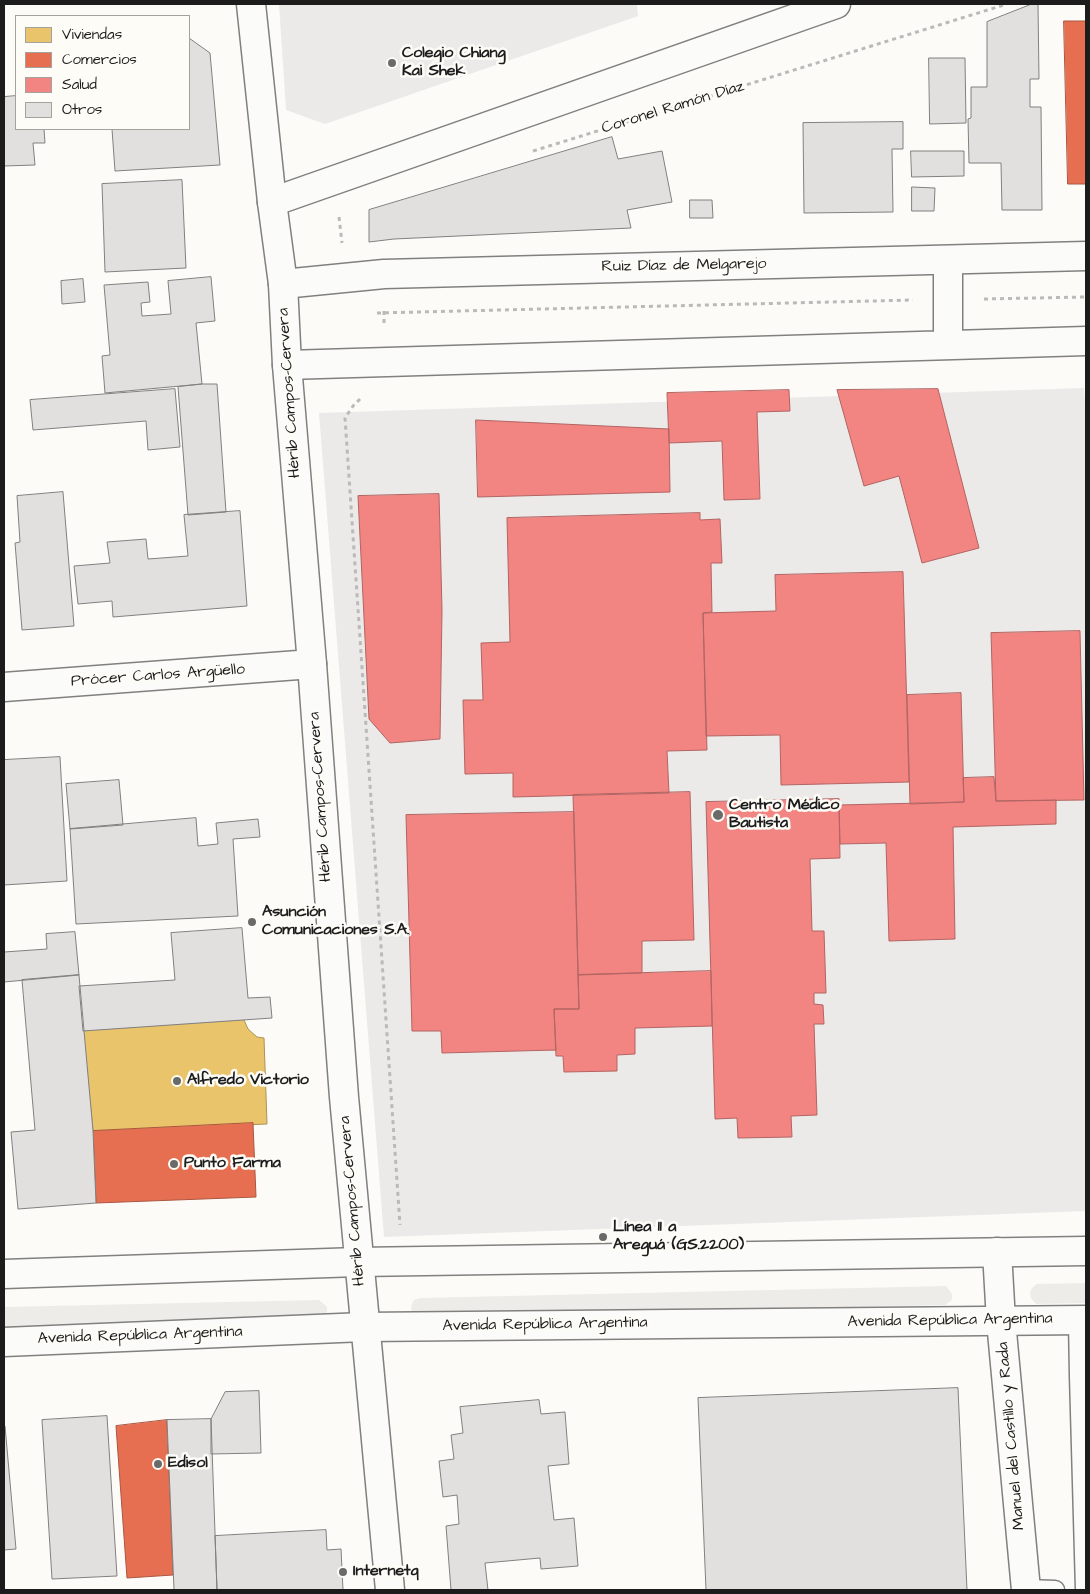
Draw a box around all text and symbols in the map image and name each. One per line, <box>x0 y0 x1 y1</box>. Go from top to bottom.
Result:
legend <box>15 15 190 130</box>
text: Viviendas <box>62 24 122 45</box>
place label: Colegio Chiang Kai Shek <box>402 44 506 82</box>
text: Comercios <box>62 49 137 70</box>
marker: Colegio Chiang Kai Shek <box>386 57 398 69</box>
text: Salud <box>62 74 97 95</box>
street label: Coronel Ramón Díaz <box>599 77 747 139</box>
text: Otros <box>62 99 102 120</box>
street label: Ruiz Díaz de Melgarejo <box>601 255 767 277</box>
street label: Hérib Campos-Cervera <box>274 307 306 479</box>
street label: Prócer Carlos Argüello <box>70 660 246 692</box>
street label: Hérib Campos-Cervera <box>305 711 337 883</box>
place label: Centro Médico Bautista <box>729 796 839 834</box>
marker: Centro Médico Bautista <box>711 808 725 822</box>
place label: Asunción Comunicaciones S.A. <box>262 903 409 941</box>
marker: Asunción Comunicaciones S.A. <box>246 916 258 928</box>
place label: Alfredo Victorio <box>187 1071 309 1091</box>
marker: Alfredo Victorio <box>171 1075 183 1087</box>
street label: Hérib Campos-Cervera <box>336 1115 370 1287</box>
place label: Punto Farma <box>184 1154 281 1174</box>
marker: Punto Farma <box>168 1158 180 1170</box>
place label: Línea 11 a Areguá (GS.2200) <box>613 1218 744 1256</box>
marker: Línea 11 a Areguá (GS.2200) <box>597 1231 609 1243</box>
street label: Avenida República Argentina <box>847 1310 1053 1332</box>
street label: Avenida República Argentina <box>442 1314 648 1336</box>
street label: Avenida República Argentina <box>37 1323 243 1349</box>
street label: Manuel del Castillo y Rada <box>994 1341 1030 1531</box>
place label: Edisol <box>168 1454 208 1474</box>
marker: Edisol <box>152 1458 164 1470</box>
place label: Internetq <box>353 1562 419 1582</box>
marker: Internetq <box>337 1566 349 1578</box>

